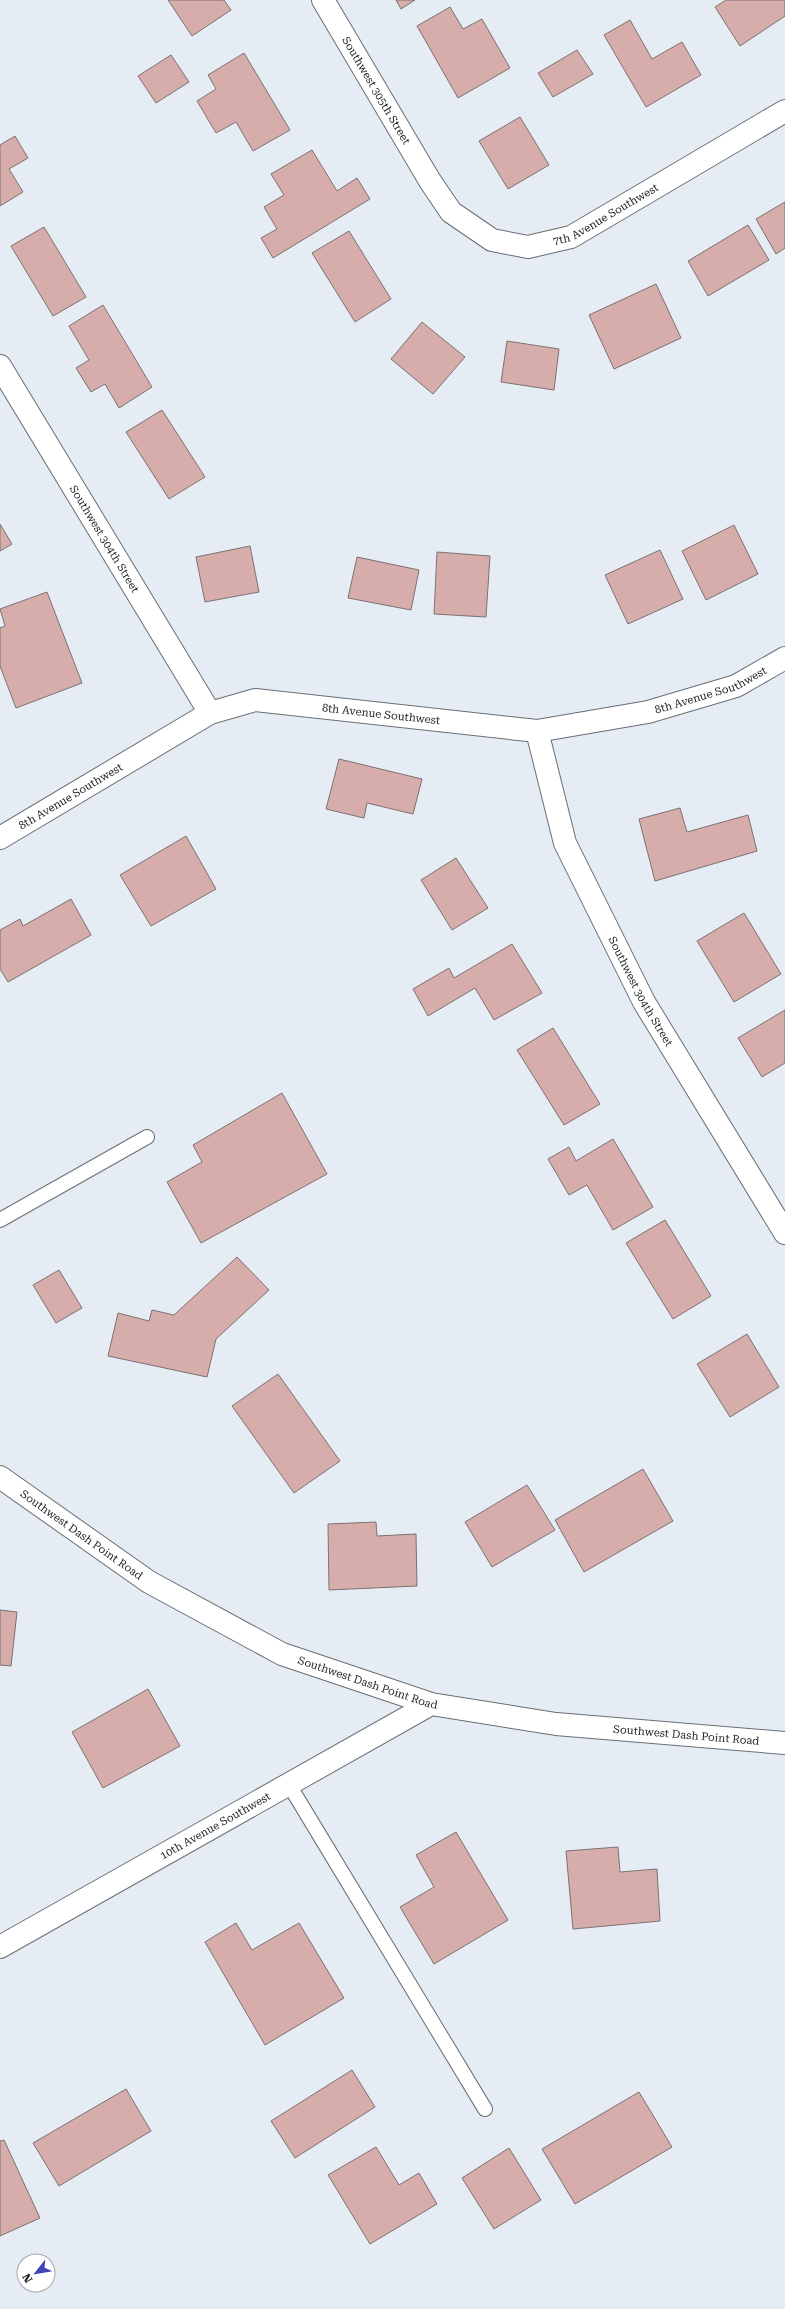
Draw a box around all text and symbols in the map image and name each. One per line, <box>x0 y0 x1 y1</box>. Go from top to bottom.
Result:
street label: Southwest 305th Street <box>339 34 413 147</box>
street label: 7th Avenue Southwest <box>552 181 661 248</box>
street label: Southwest 304th Street <box>67 483 142 595</box>
street label: 8th Avenue Southwest <box>653 664 769 717</box>
street label: 8th Avenue Southwest <box>321 701 441 727</box>
street label: 8th Avenue Southwest <box>16 761 125 832</box>
street label: Southwest 304th Street <box>605 934 675 1049</box>
street label: Southwest Dash Point Road <box>18 1487 145 1583</box>
street label: Southwest Dash Point Road <box>296 1654 439 1712</box>
street label: Southwest Dash Point Road <box>613 1723 760 1748</box>
street label: 10th Avenue Southwest <box>158 1790 273 1862</box>
north arrow <box>16 2253 56 2293</box>
text: N <box>20 2270 36 2285</box>

